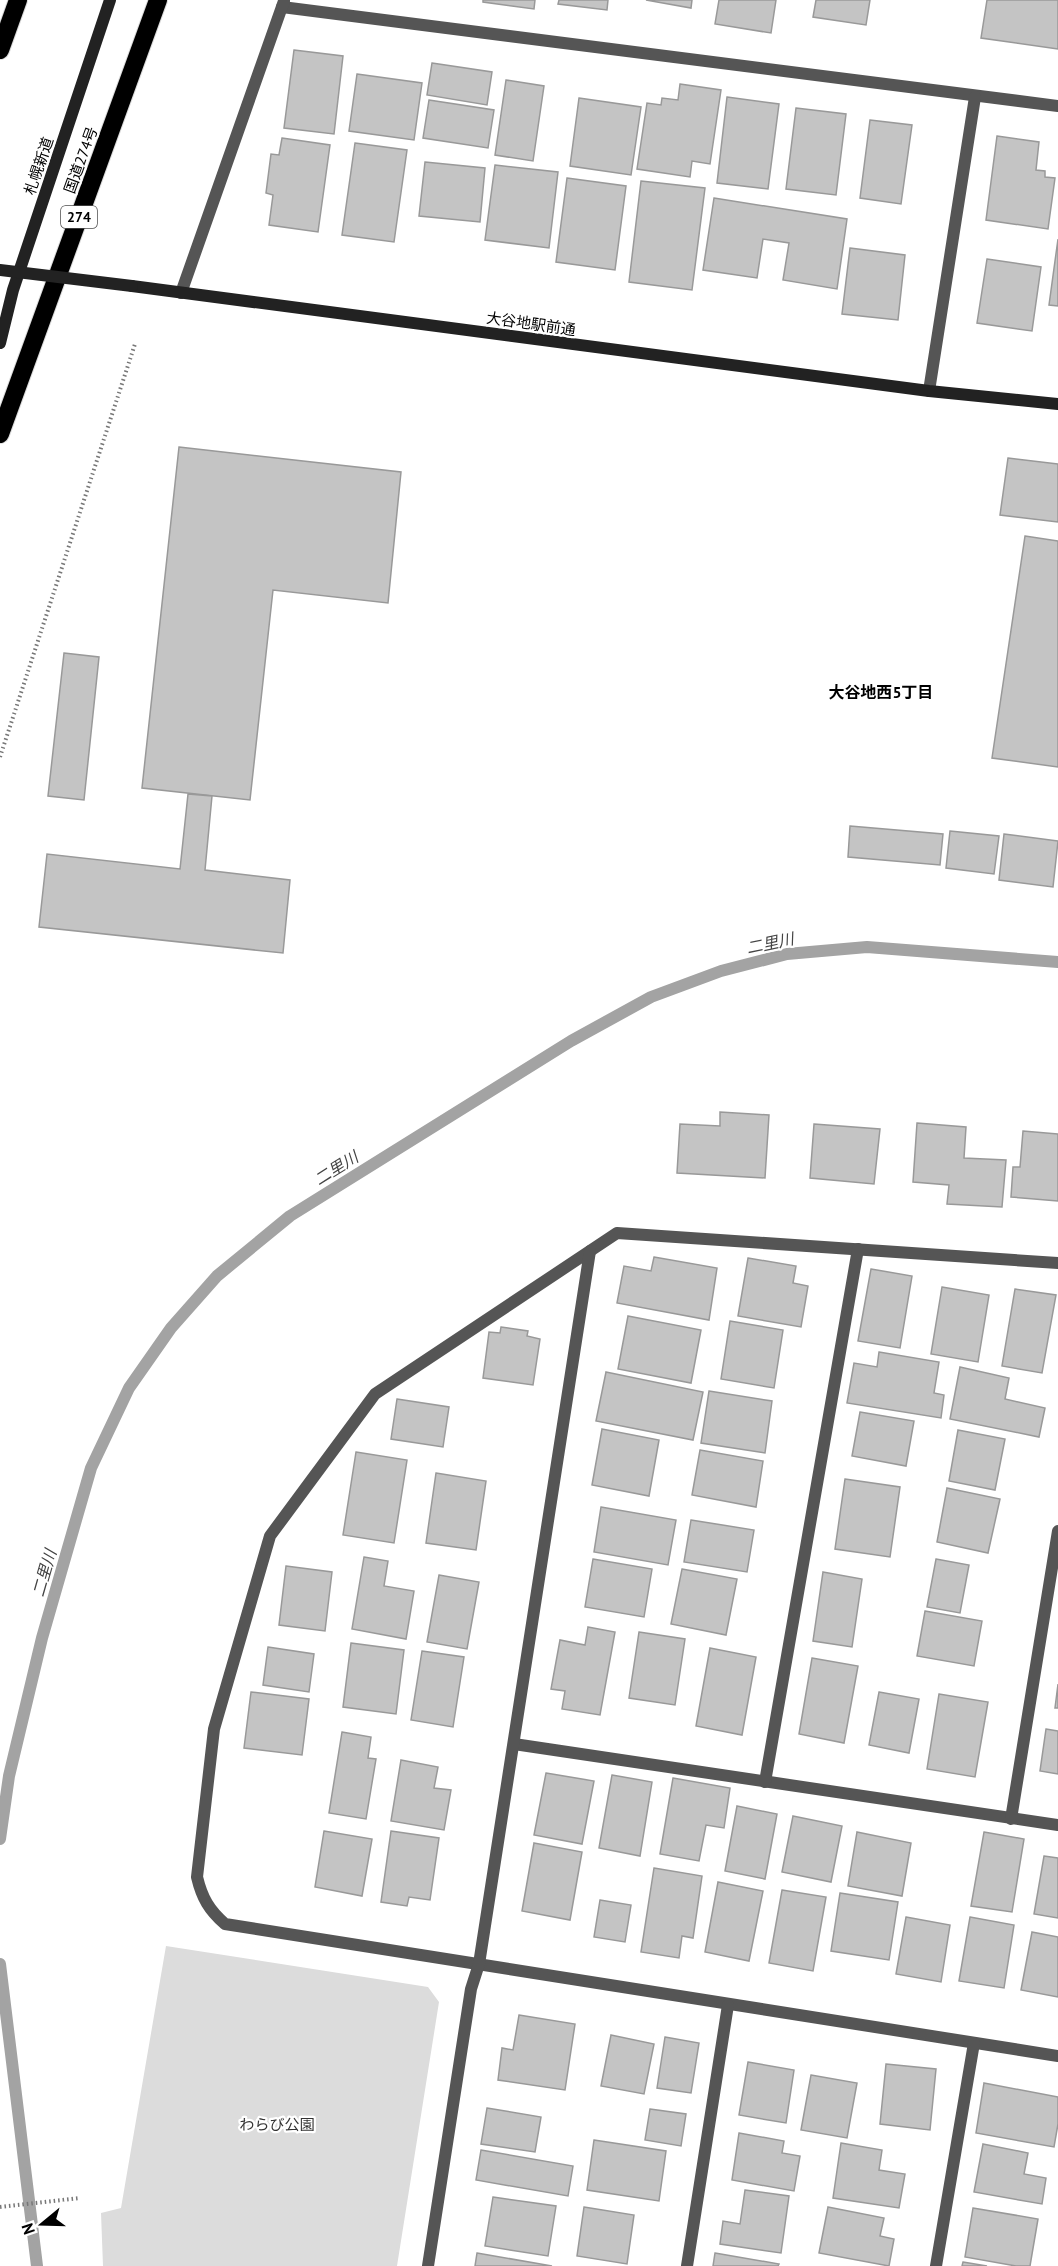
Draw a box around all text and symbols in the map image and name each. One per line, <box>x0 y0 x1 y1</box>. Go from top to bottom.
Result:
street label: 国道274号 <box>60 124 101 196</box>
street label: 札幌新道 <box>20 134 57 197</box>
road number: 274 <box>61 206 97 228</box>
street label: 大谷地駅前通 <box>485 308 577 339</box>
district label: 大谷地西5丁目 <box>828 682 934 702</box>
water label: 二里川 <box>744 928 798 958</box>
water label: 二里川 <box>310 1146 363 1189</box>
water label: 二里川 <box>28 1545 61 1599</box>
park label: わらび公園 <box>239 2115 315 2134</box>
north arrow <box>12 2194 72 2254</box>
text: N <box>17 2221 39 2237</box>

